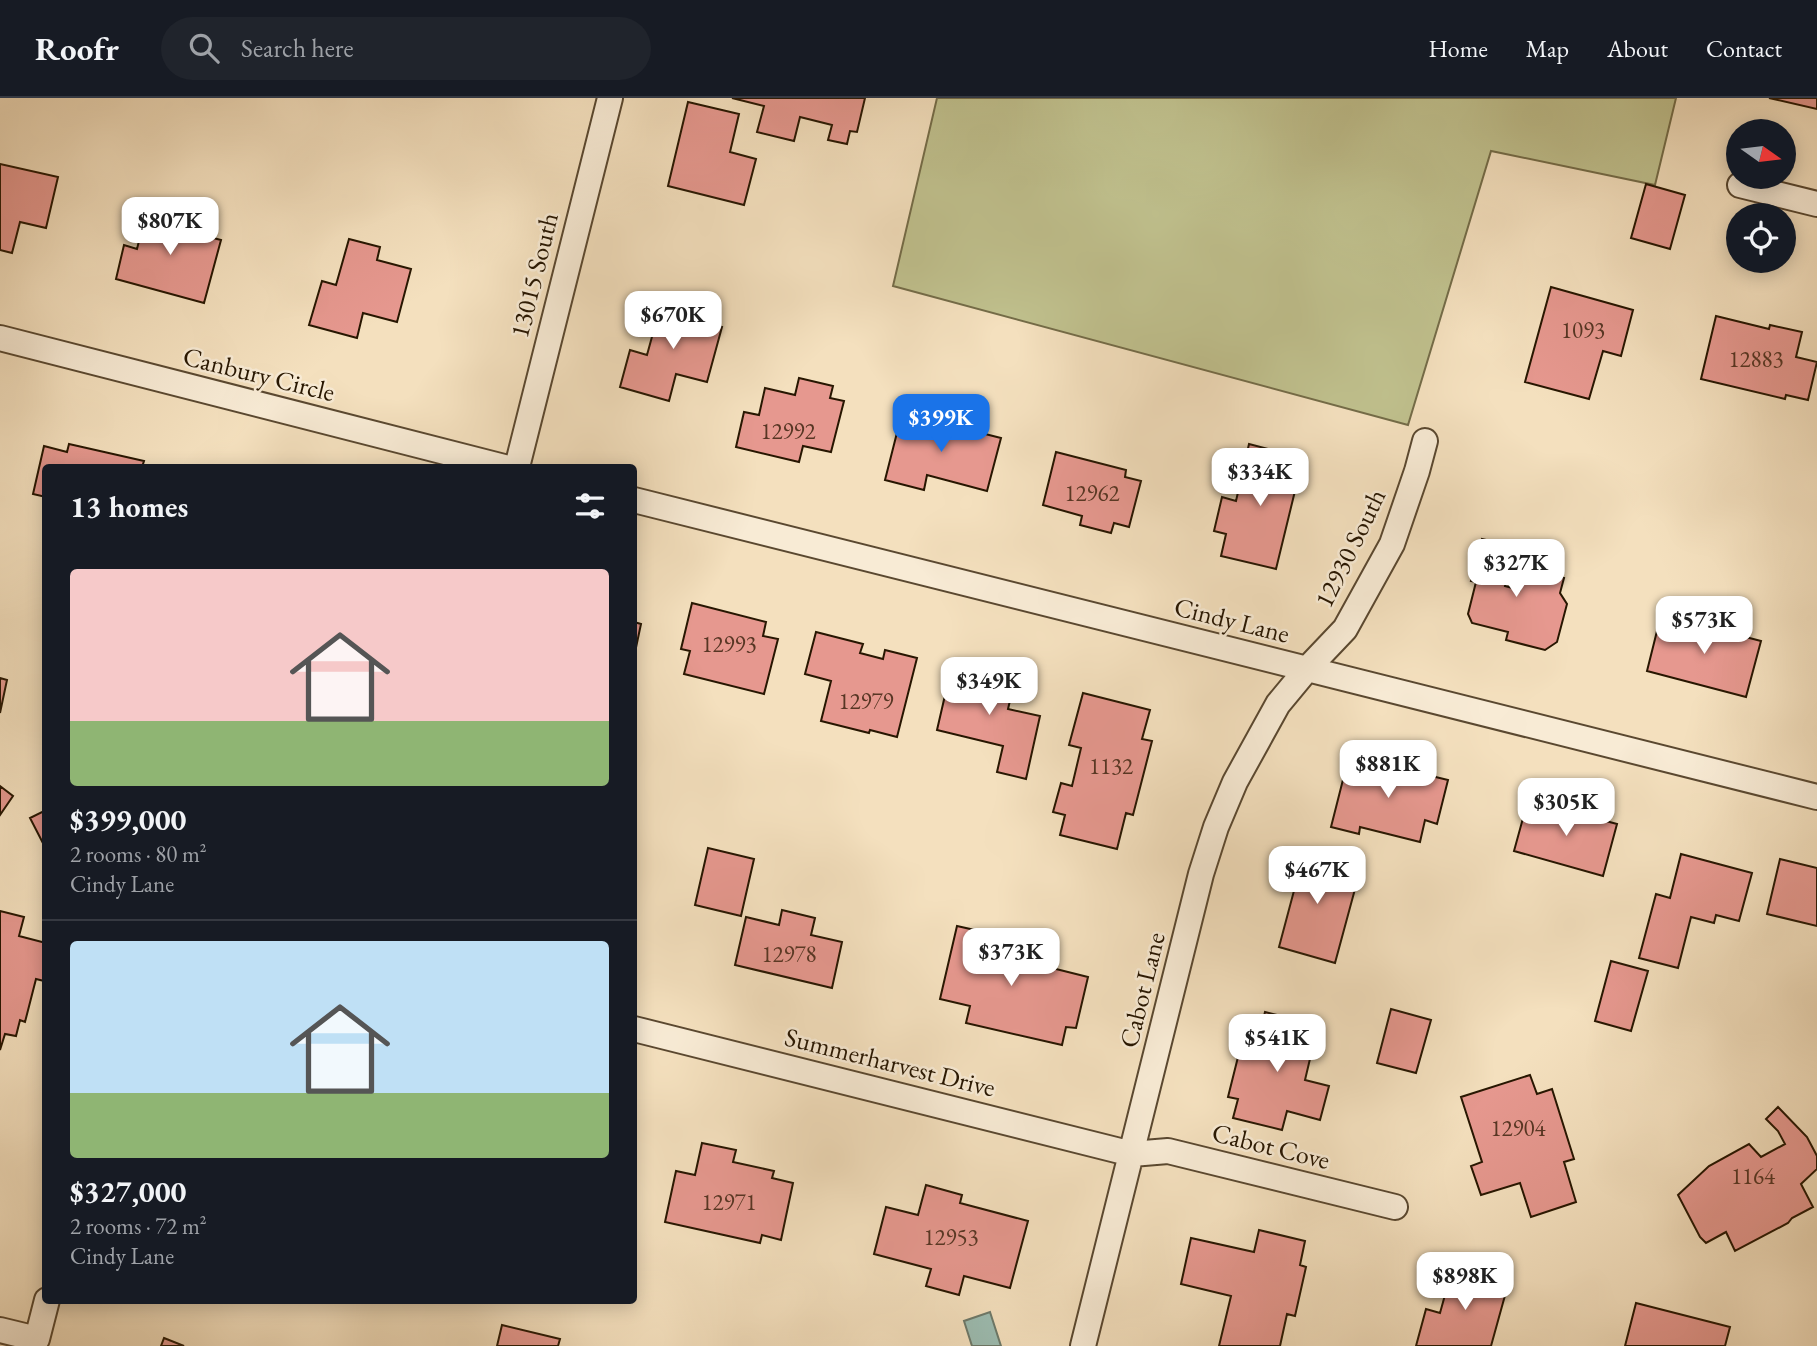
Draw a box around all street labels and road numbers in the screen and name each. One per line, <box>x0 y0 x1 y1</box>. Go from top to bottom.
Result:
street label: 13015 South <box>502 209 566 341</box>
street label: Canbury Circle <box>179 339 339 409</box>
street label: 12930 South <box>1307 483 1393 613</box>
street label: Cindy Lane <box>1171 589 1293 651</box>
street label: Cabot Lane <box>1111 929 1173 1051</box>
street label: Summerharvest Drive <box>781 1019 999 1105</box>
street label: Cabot Cove <box>1209 1115 1333 1177</box>

